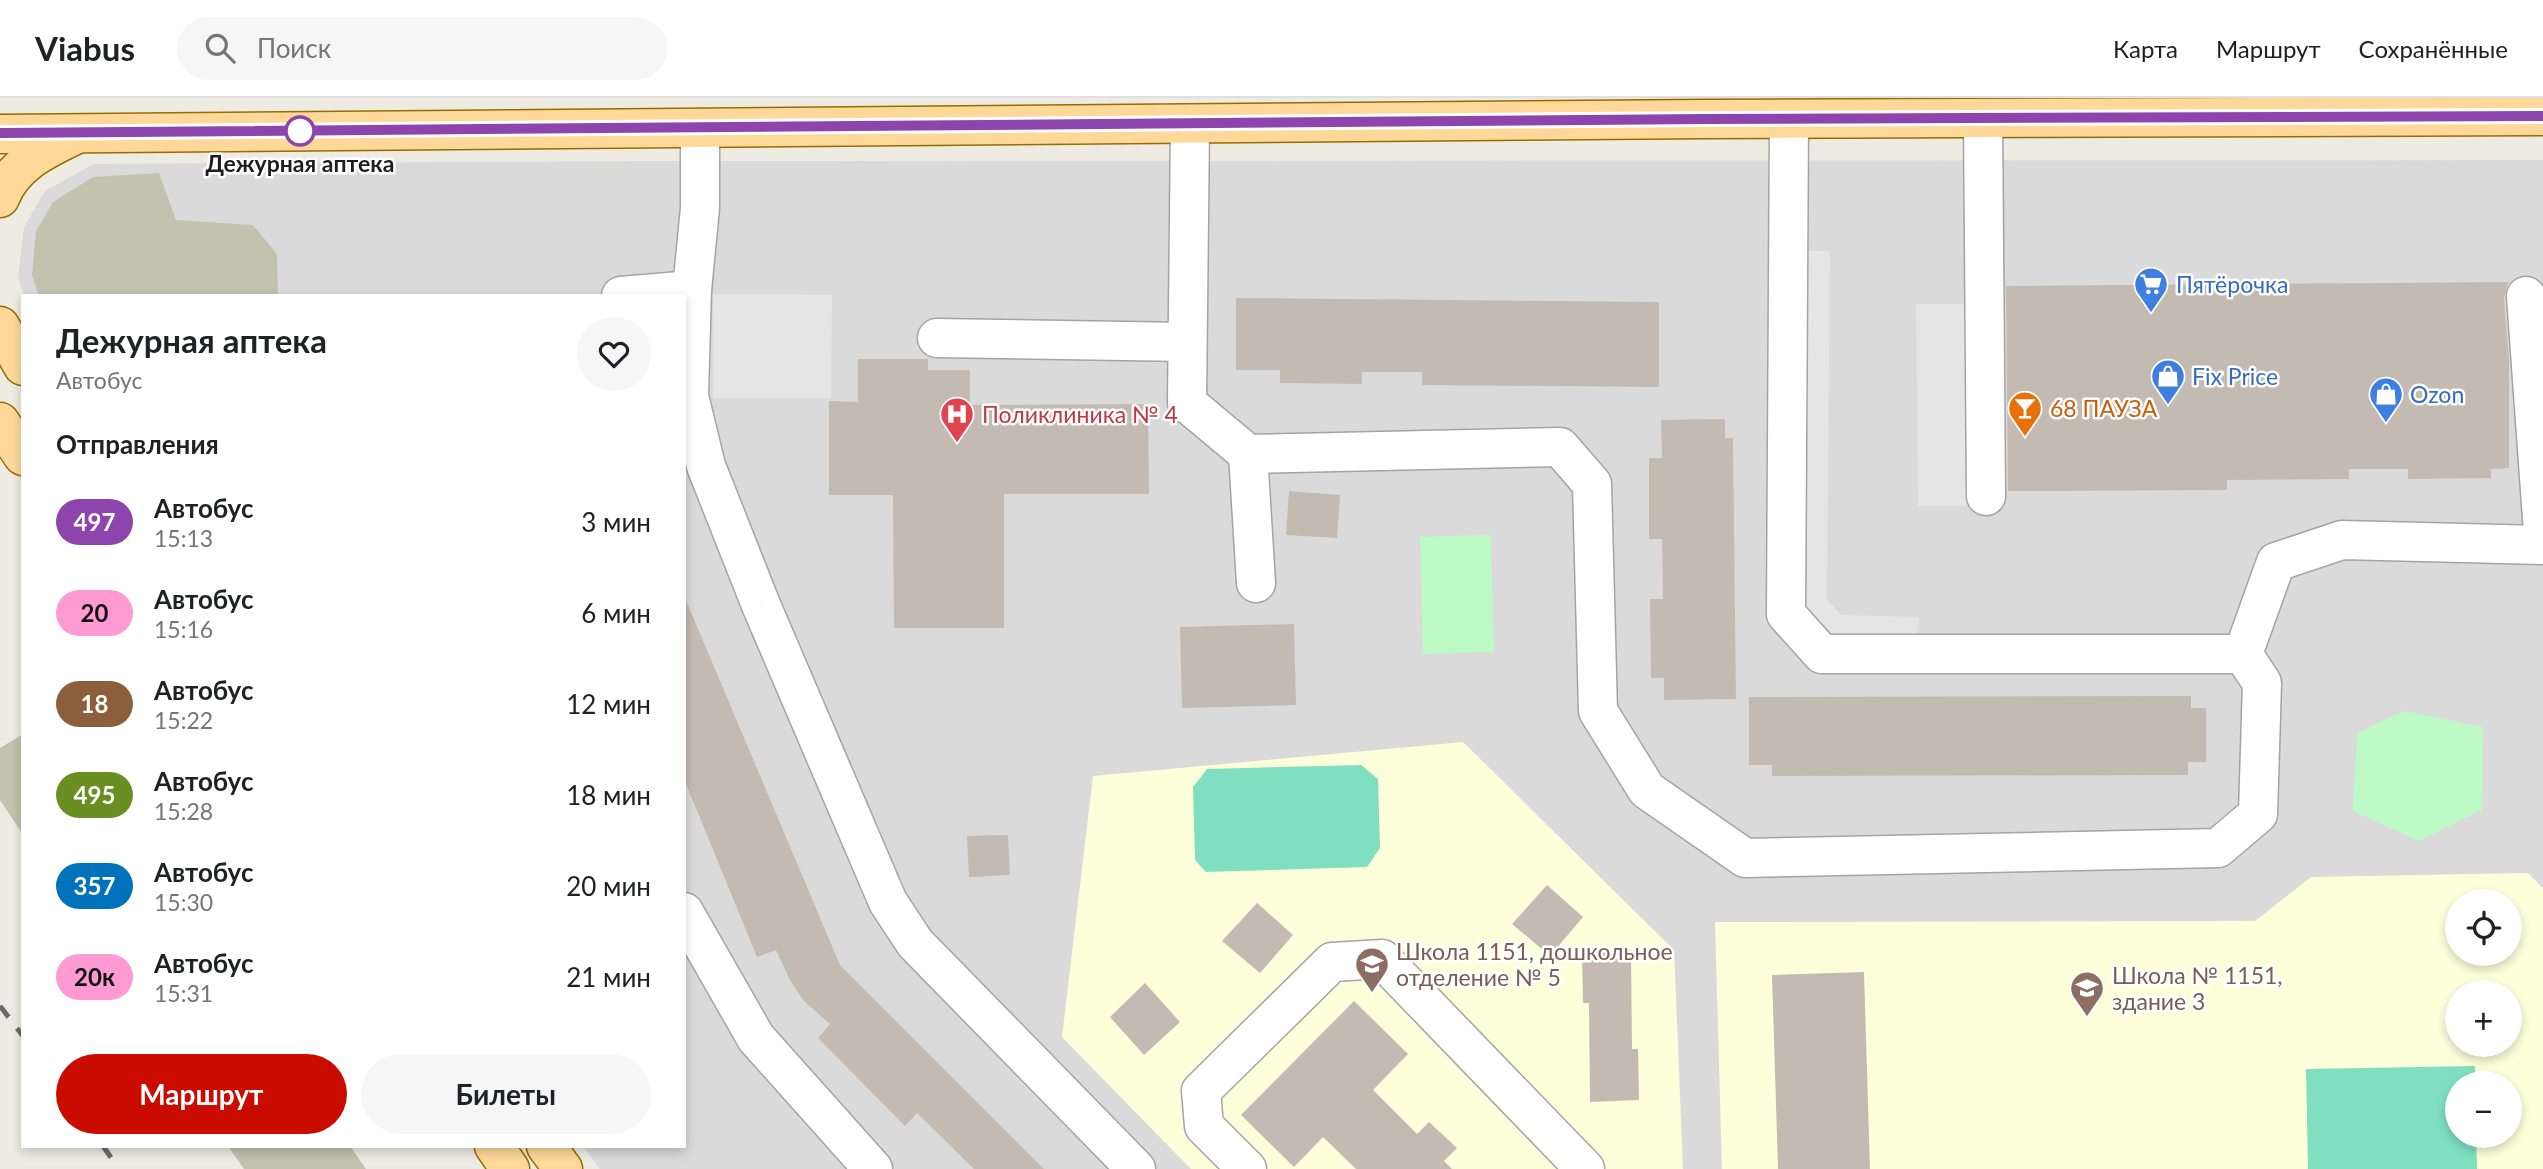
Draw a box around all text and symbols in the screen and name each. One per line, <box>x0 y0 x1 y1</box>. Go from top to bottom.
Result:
search box <box>177 17 667 80</box>
text: Viabus <box>35 28 135 68</box>
icon: search <box>201 29 239 67</box>
text: Поиск <box>257 32 331 64</box>
text: Карта <box>2113 34 2178 63</box>
text: Маршрут <box>2216 34 2321 63</box>
text: Сохранённые <box>2359 34 2508 63</box>
marker: Дежурная аптека <box>285 116 315 146</box>
place label: Дежурная аптека <box>206 149 394 177</box>
supermarket icon: Пятёрочка <box>2132 265 2170 314</box>
place label: Пятёрочка <box>2176 270 2288 298</box>
button: heart <box>577 317 651 391</box>
text: Дежурная аптека <box>56 320 327 360</box>
shop icon: Fix Price <box>2149 357 2187 406</box>
place label: Fix Price <box>2192 362 2278 390</box>
text: Автобус <box>56 366 142 394</box>
shop icon: Ozon <box>2367 375 2405 424</box>
place label: Ozon <box>2410 380 2464 408</box>
bar icon: 68 ПАУЗА <box>2006 389 2044 438</box>
place label: 68 ПАУЗА <box>2050 394 2158 422</box>
hospital icon: Поликлиника № 4 <box>938 395 976 444</box>
place label: Поликлиника № 4 <box>982 400 1178 428</box>
text: Отправления <box>56 428 219 460</box>
text: Автобус <box>154 492 253 524</box>
text: 3 мин <box>581 506 651 538</box>
text: 497 <box>74 507 115 536</box>
text: 15:13 <box>154 524 213 552</box>
text: Автобус <box>154 583 253 615</box>
text: 6 мин <box>581 597 651 629</box>
text: 20 <box>81 598 108 627</box>
text: 15:16 <box>154 615 213 643</box>
text: Автобус <box>154 674 253 706</box>
text: 12 мин <box>566 688 651 720</box>
text: 18 <box>81 689 108 718</box>
text: 15:22 <box>154 706 213 734</box>
text: Автобус <box>154 765 253 797</box>
text: 18 мин <box>566 779 651 811</box>
text: 495 <box>74 780 115 809</box>
text: 15:28 <box>154 797 213 825</box>
text: Автобус <box>154 856 253 888</box>
text: 20 мин <box>566 870 651 902</box>
text: 357 <box>74 871 115 900</box>
text: 15:30 <box>154 888 213 916</box>
map controls <box>2445 889 2522 1148</box>
button: locate <box>2445 889 2522 966</box>
place label: Школа 1151, дошкольное отделение № 5 <box>1396 937 1673 991</box>
school or university icon: Школа 1151, дошкольное отделение № 5 <box>1353 945 1391 994</box>
text: Автобус <box>154 947 253 979</box>
text: 21 мин <box>566 961 651 993</box>
place label: Школа № 1151, здание 3 <box>2112 961 2283 1015</box>
text: 20к <box>74 962 115 991</box>
school or university icon: Школа № 1151, здание 3 <box>2068 969 2106 1018</box>
text: 15:31 <box>154 979 213 1007</box>
button: + <box>2445 980 2522 1057</box>
button: Маршрут <box>56 1054 347 1134</box>
button: Билеты <box>361 1054 651 1134</box>
button: − <box>2445 1071 2522 1148</box>

